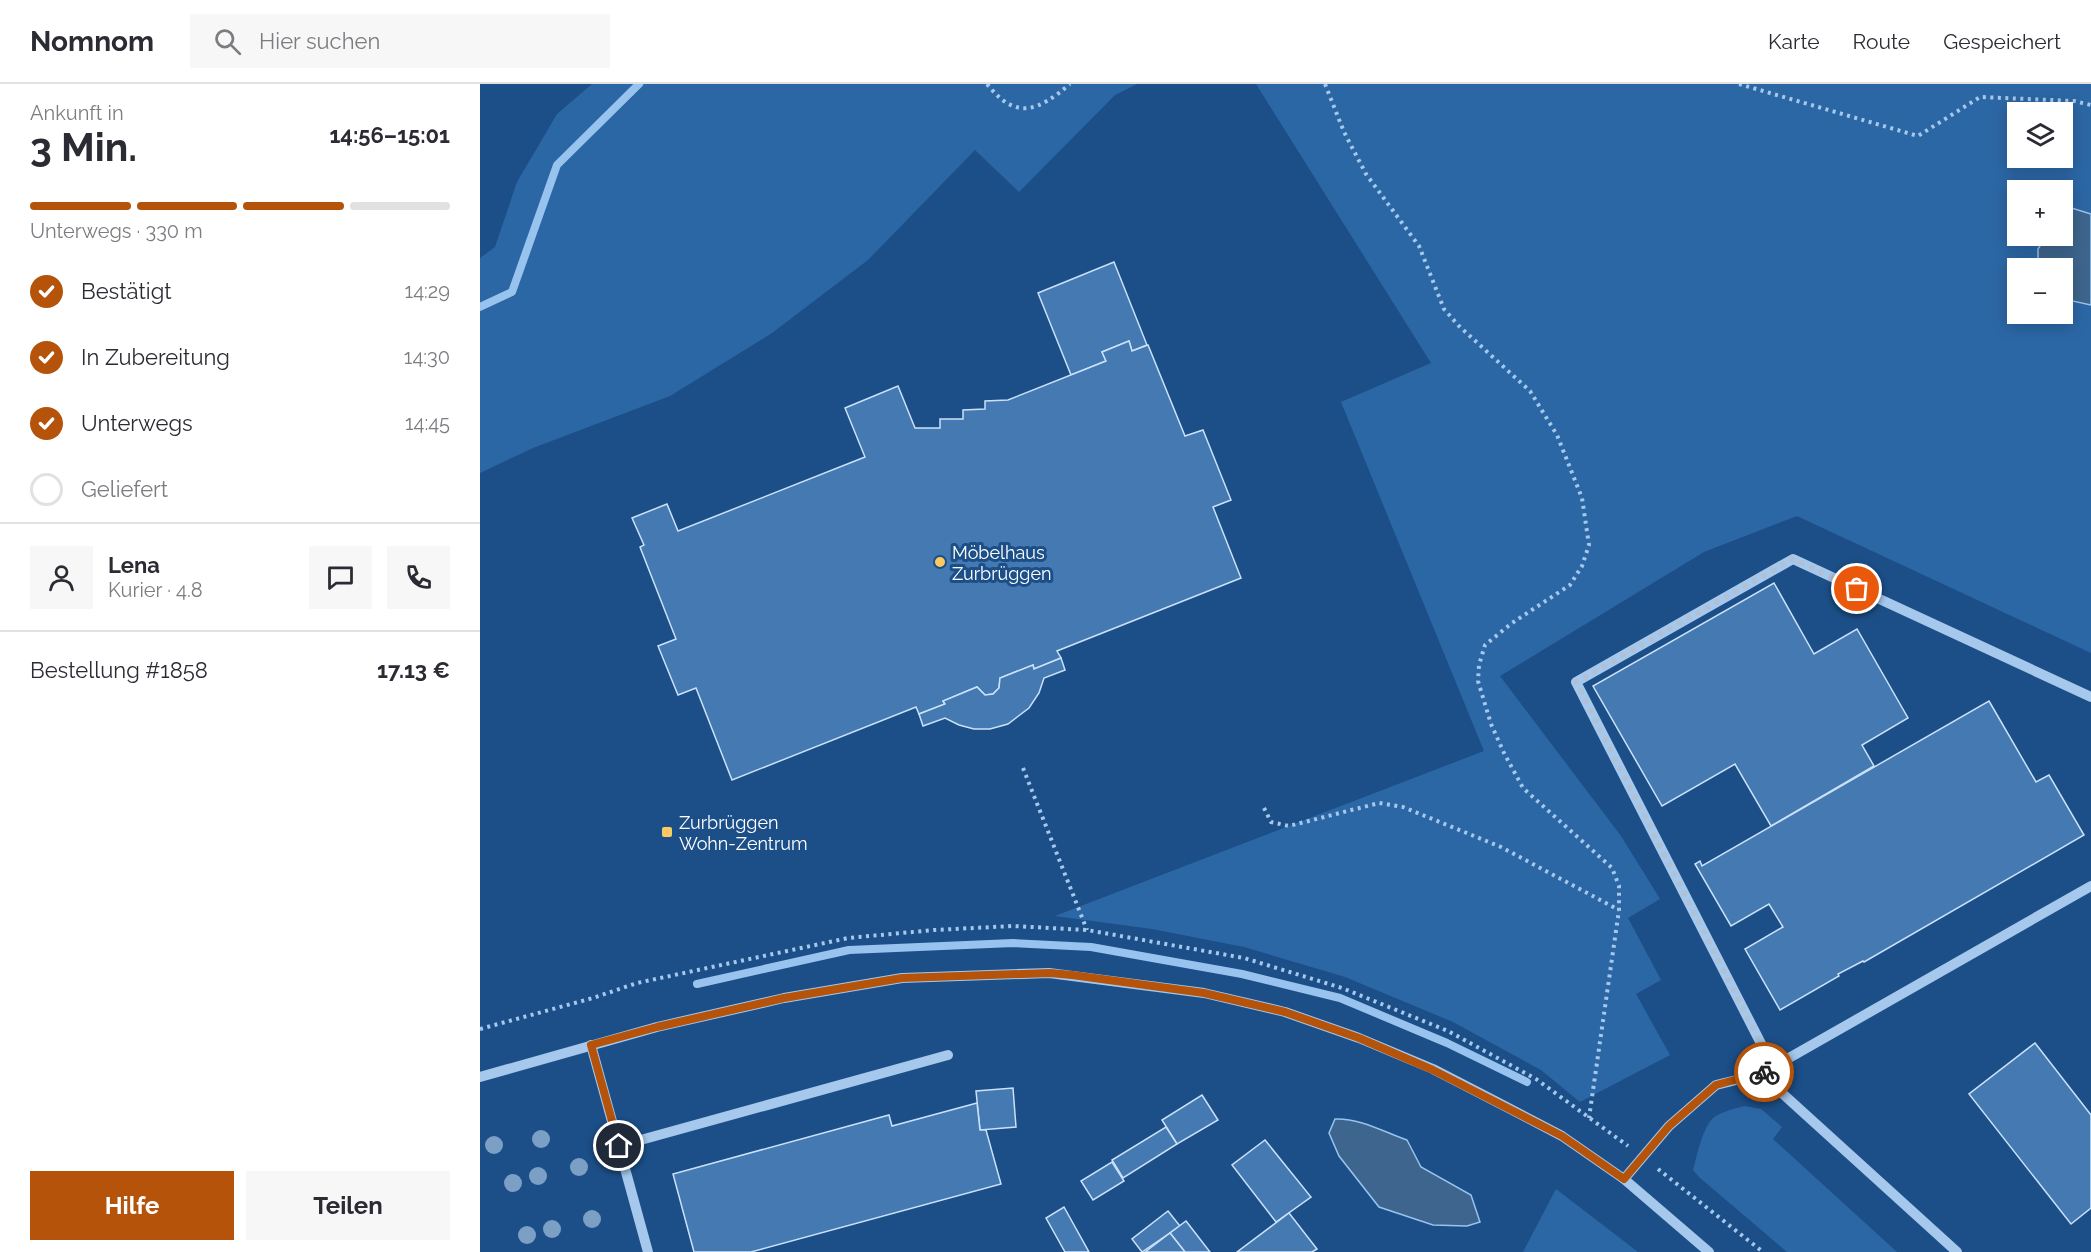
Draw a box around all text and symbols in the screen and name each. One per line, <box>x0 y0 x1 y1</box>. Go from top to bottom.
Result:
search box <box>190 14 610 68</box>
text: Nomnom <box>30 25 154 58</box>
icon: search <box>211 25 244 58</box>
text: Hier suchen <box>259 28 380 54</box>
text: Karte <box>1768 29 1820 54</box>
text: Route <box>1853 29 1910 54</box>
text: Gespeichert <box>1943 29 2061 54</box>
text: Ankunft in <box>30 101 124 125</box>
map controls <box>2007 102 2073 324</box>
button: layers <box>2007 102 2073 168</box>
text: 14:56–15:01 <box>329 122 450 148</box>
text: 3 Min. <box>30 124 137 170</box>
button: + <box>2007 180 2073 246</box>
text: Unterwegs · 330 m <box>30 219 203 243</box>
button: − <box>2007 258 2073 324</box>
icon: check <box>30 275 63 308</box>
text: Bestätigt <box>81 278 172 304</box>
text: 14:29 <box>405 279 450 303</box>
icon: check <box>30 341 63 374</box>
text: In Zubereitung <box>81 344 230 370</box>
text: 14:30 <box>404 345 450 369</box>
icon: check <box>30 407 63 440</box>
text: Unterwegs <box>81 410 193 436</box>
text: 14:45 <box>405 411 450 435</box>
text: Geliefert <box>81 476 168 502</box>
place label: Möbelhaus Zurbrüggen <box>952 542 1052 584</box>
button: person <box>30 546 93 609</box>
button: chat <box>309 546 372 609</box>
button: phone <box>387 546 450 609</box>
text: Lena <box>108 552 160 578</box>
marker: Möbelhaus Zurbrüggen <box>933 555 947 569</box>
pin <box>1831 563 1882 614</box>
icon: bag <box>1840 572 1873 605</box>
text: Kurier · 4.8 <box>108 578 203 602</box>
text: Bestellung #1858 <box>30 657 208 683</box>
text: 17.13 € <box>377 657 450 683</box>
place label: Zurbrüggen Wohn-Zentrum <box>679 812 807 854</box>
marker: Zurbrüggen Wohn-Zentrum <box>660 825 674 839</box>
courier <box>1734 1042 1794 1102</box>
icon: bike <box>1748 1056 1781 1089</box>
pin <box>593 1120 644 1171</box>
icon: home <box>602 1129 635 1162</box>
button: Hilfe <box>30 1171 234 1240</box>
button: Teilen <box>246 1171 450 1240</box>

